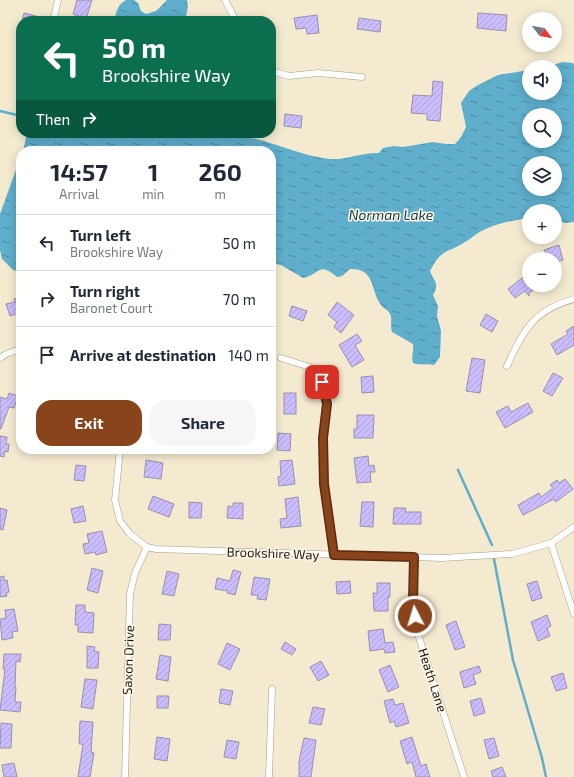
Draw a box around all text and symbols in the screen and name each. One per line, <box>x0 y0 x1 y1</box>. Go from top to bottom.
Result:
north arrow <box>522 12 562 52</box>
map controls <box>522 12 562 292</box>
text: 50 m <box>102 30 166 64</box>
icon: left <box>36 32 88 84</box>
button: sound <box>522 60 562 100</box>
text: Brookshire Way <box>102 64 231 86</box>
icon: right <box>78 108 100 130</box>
button: search <box>522 108 562 148</box>
text: Then <box>36 110 70 128</box>
button: layers <box>522 156 562 196</box>
text: 14:57 <box>50 157 108 186</box>
text: 1 <box>148 157 158 186</box>
text: 260 <box>199 157 242 186</box>
text: Arrival <box>59 186 99 202</box>
text: min <box>142 186 164 202</box>
text: m <box>214 186 226 202</box>
button: + <box>522 204 562 244</box>
water label: Norman Lake <box>349 206 434 223</box>
text: Turn left <box>70 226 131 244</box>
icon: left <box>36 232 58 254</box>
text: 50 m <box>222 234 256 252</box>
text: Brookshire Way <box>70 244 163 260</box>
button: − <box>522 252 562 292</box>
text: Turn right <box>70 282 140 300</box>
icon: right <box>36 288 58 310</box>
text: 70 m <box>223 290 256 308</box>
text: Baronet Court <box>70 300 152 316</box>
icon: arrive <box>36 344 58 366</box>
text: Arrive at destination <box>70 346 216 364</box>
text: 140 m <box>228 346 269 364</box>
pin <box>305 365 339 399</box>
icon: arrive <box>311 371 333 393</box>
button: Exit <box>36 400 142 446</box>
button: Share <box>150 400 256 446</box>
street label: Brookshire Way <box>226 543 320 563</box>
position arrow <box>394 595 436 637</box>
street label: Saxon Drive <box>119 625 137 695</box>
street label: Heath Lane <box>415 646 451 714</box>

